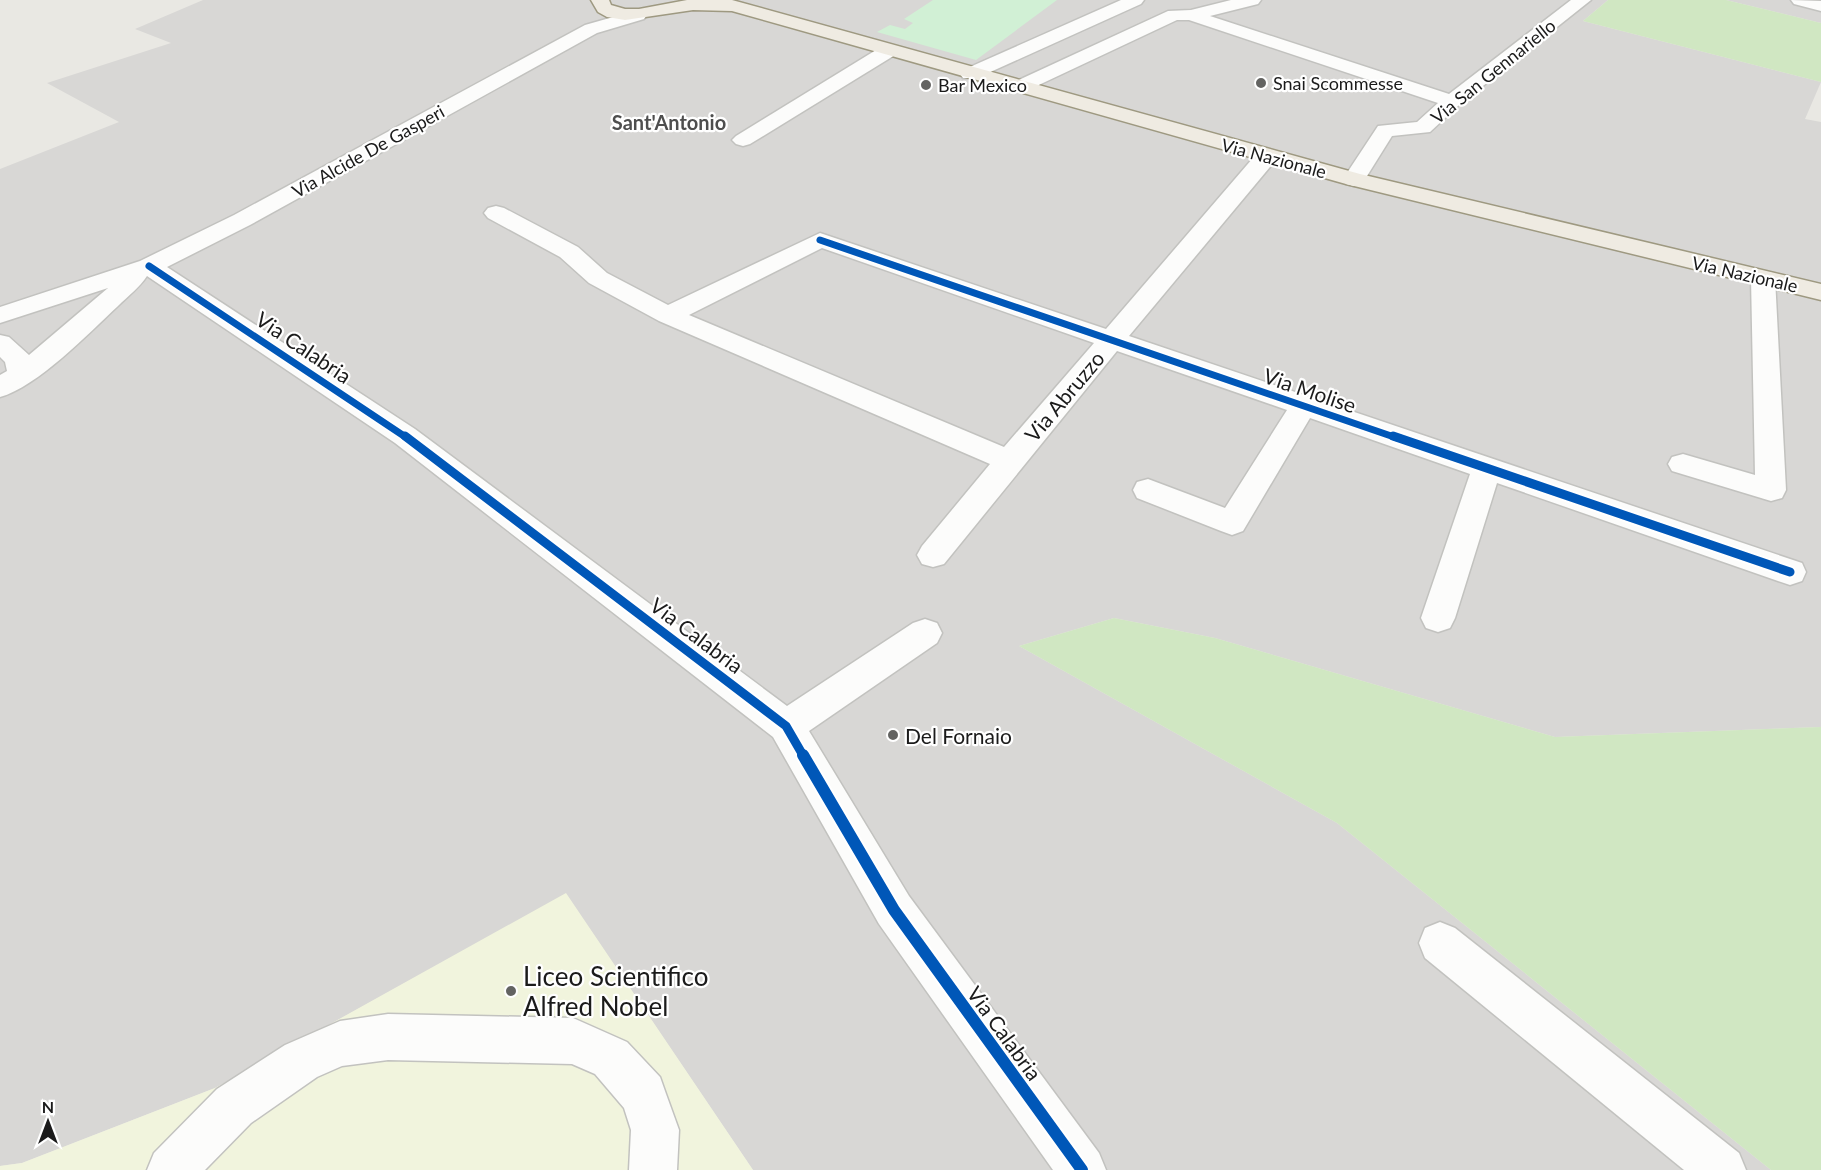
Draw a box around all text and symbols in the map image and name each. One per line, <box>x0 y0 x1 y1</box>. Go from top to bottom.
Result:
street label: Via San Gennariello <box>1426 14 1560 128</box>
place label: Snai Scommesse <box>1273 72 1403 94</box>
place label: Bar Mexico <box>938 74 1027 96</box>
marker: Snai Scommesse <box>1254 76 1268 90</box>
marker: Bar Mexico <box>919 78 933 92</box>
street label: Via Alcide De Gasperi <box>288 100 448 202</box>
district label: Sant'Antonio <box>612 110 726 134</box>
street label: Via Nazionale <box>1219 133 1329 183</box>
street label: Via Nazionale <box>1690 251 1800 297</box>
street label: Via Calabria <box>251 306 357 388</box>
street label: Via Abruzzo <box>1019 346 1109 446</box>
street label: Via Molise <box>1260 363 1360 417</box>
street label: Via Calabria <box>646 592 748 678</box>
place label: Del Fornaio <box>905 723 1012 748</box>
marker: Del Fornaio <box>886 728 900 742</box>
place label: Liceo Scientifico Alfred Nobel <box>523 960 708 1022</box>
street label: Via Calabria <box>963 981 1047 1085</box>
marker: Liceo Scientifico Alfred Nobel <box>504 984 518 998</box>
north arrow <box>18 1092 78 1152</box>
text: N <box>42 1097 54 1116</box>

